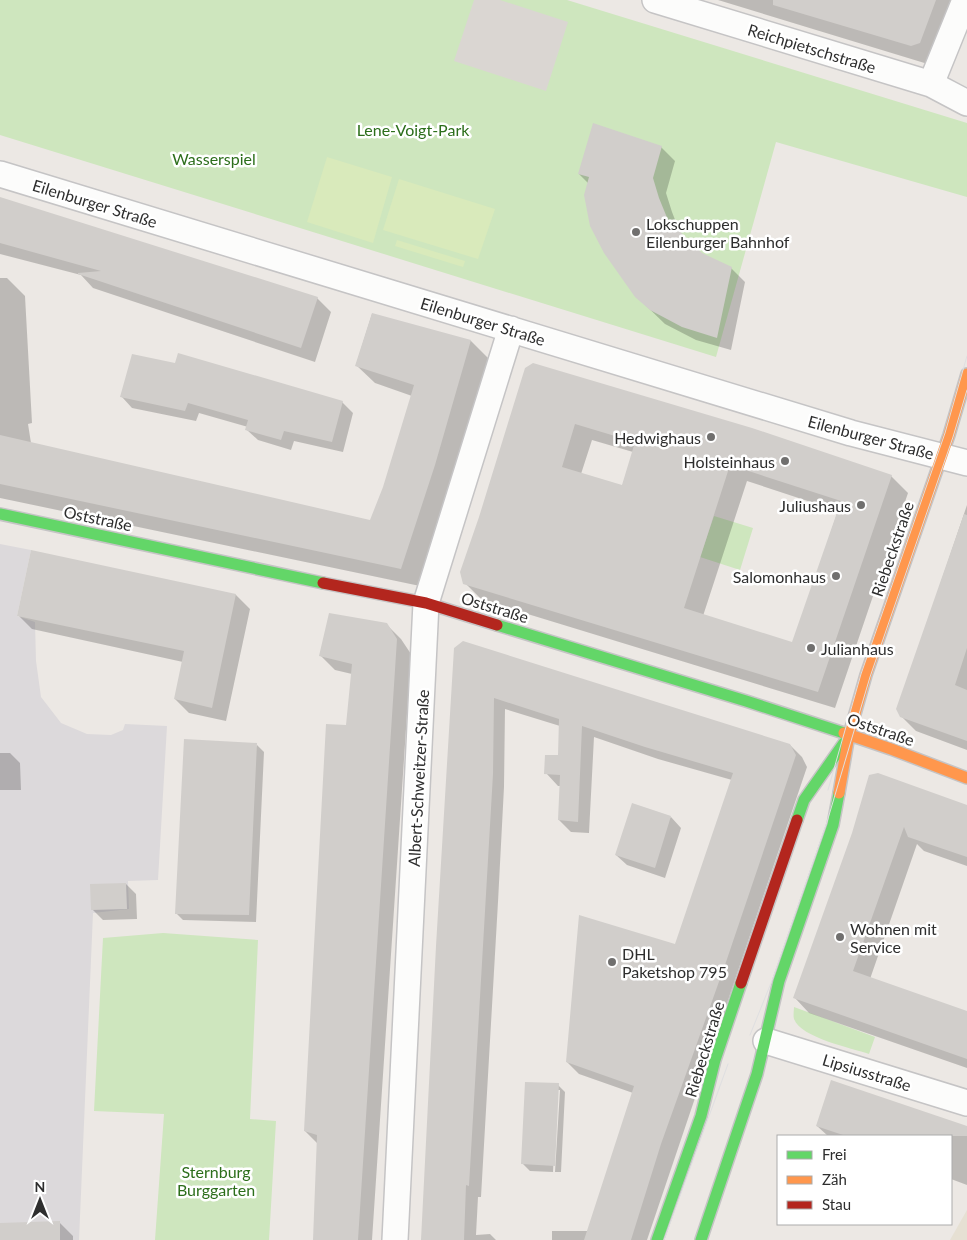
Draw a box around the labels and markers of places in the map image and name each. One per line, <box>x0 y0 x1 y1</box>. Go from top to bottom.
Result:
place label: Lokschuppen Eilenburger Bahnhof <box>646 214 790 251</box>
marker: Lokschuppen Eilenburger Bahnhof <box>630 226 642 238</box>
place label: Hedwighaus <box>614 428 701 447</box>
marker: Hedwighaus <box>705 431 717 443</box>
place label: Holsteinhaus <box>684 452 775 471</box>
marker: Holsteinhaus <box>779 455 791 467</box>
place label: Juliushaus <box>779 496 851 515</box>
marker: Juliushaus <box>855 499 867 511</box>
place label: Salomonhaus <box>733 567 826 586</box>
marker: Salomonhaus <box>830 570 842 582</box>
place label: Julianhaus <box>821 639 894 658</box>
marker: Julianhaus <box>805 642 817 654</box>
place label: Wohnen mit Service <box>850 919 937 956</box>
marker: Wohnen mit Service <box>834 931 846 943</box>
place label: DHL Paketshop 795 <box>622 944 727 981</box>
marker: DHL Paketshop 795 <box>606 956 618 968</box>

